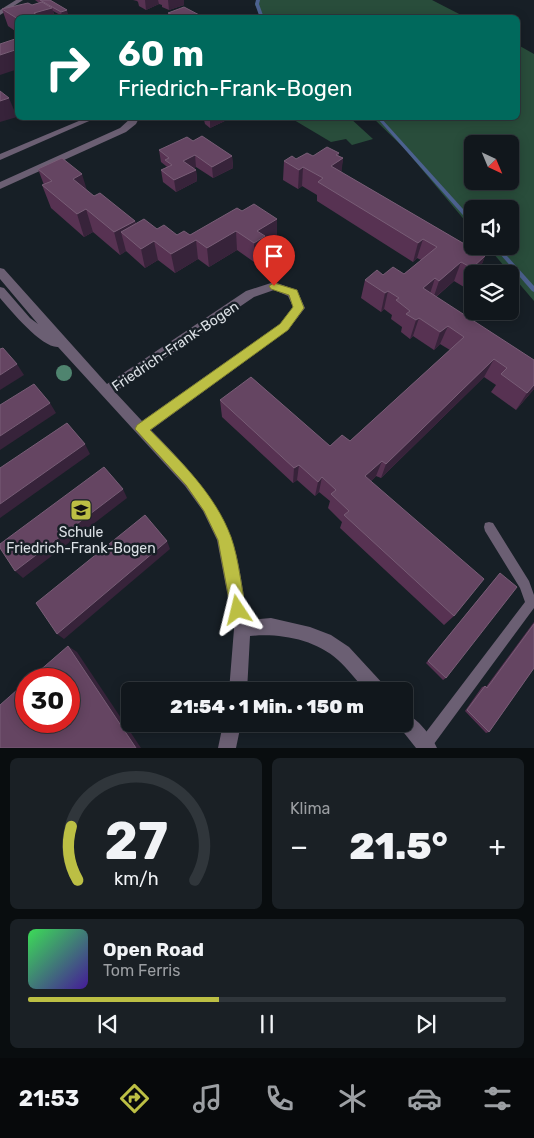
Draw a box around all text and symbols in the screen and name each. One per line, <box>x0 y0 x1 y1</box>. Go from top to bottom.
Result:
text: 60 m <box>118 33 204 75</box>
icon: right <box>35 35 100 100</box>
text: Friedrich-Frank-Bogen <box>118 75 353 102</box>
north arrow <box>464 135 519 190</box>
map controls <box>464 135 519 320</box>
button: sound <box>464 200 519 255</box>
pin <box>253 235 295 286</box>
icon: arrive <box>260 242 288 270</box>
button: layers <box>464 265 519 320</box>
street label: Friedrich-Frank-Bogen <box>109 298 242 395</box>
school or university icon: Schule Friedrich-Frank-Bogen <box>69 498 93 522</box>
place label: Schule Friedrich-Frank-Bogen <box>6 524 156 557</box>
position arrow <box>211 583 263 635</box>
speed limit sign: 30 <box>15 668 80 733</box>
text: 21:54 · 1 Min. · 150 m <box>170 695 364 718</box>
text: Klima <box>290 799 330 818</box>
text: 27 <box>104 810 168 872</box>
text: 21.5° <box>349 823 448 869</box>
text: − <box>290 830 308 863</box>
text: + <box>489 830 506 863</box>
text: km/h <box>114 868 158 889</box>
text: Open Road <box>103 938 204 961</box>
text: Tom Ferris <box>103 961 180 980</box>
icon: previous <box>94 1010 122 1038</box>
icon: pause <box>253 1010 281 1038</box>
icon: next <box>412 1010 440 1038</box>
icon: directions <box>117 1081 152 1116</box>
icon: music <box>190 1081 225 1116</box>
icon: phone <box>262 1081 297 1116</box>
icon: climate <box>335 1081 370 1116</box>
icon: car <box>407 1081 442 1116</box>
icon: filters <box>480 1081 515 1116</box>
text: 21:53 <box>19 1085 79 1112</box>

